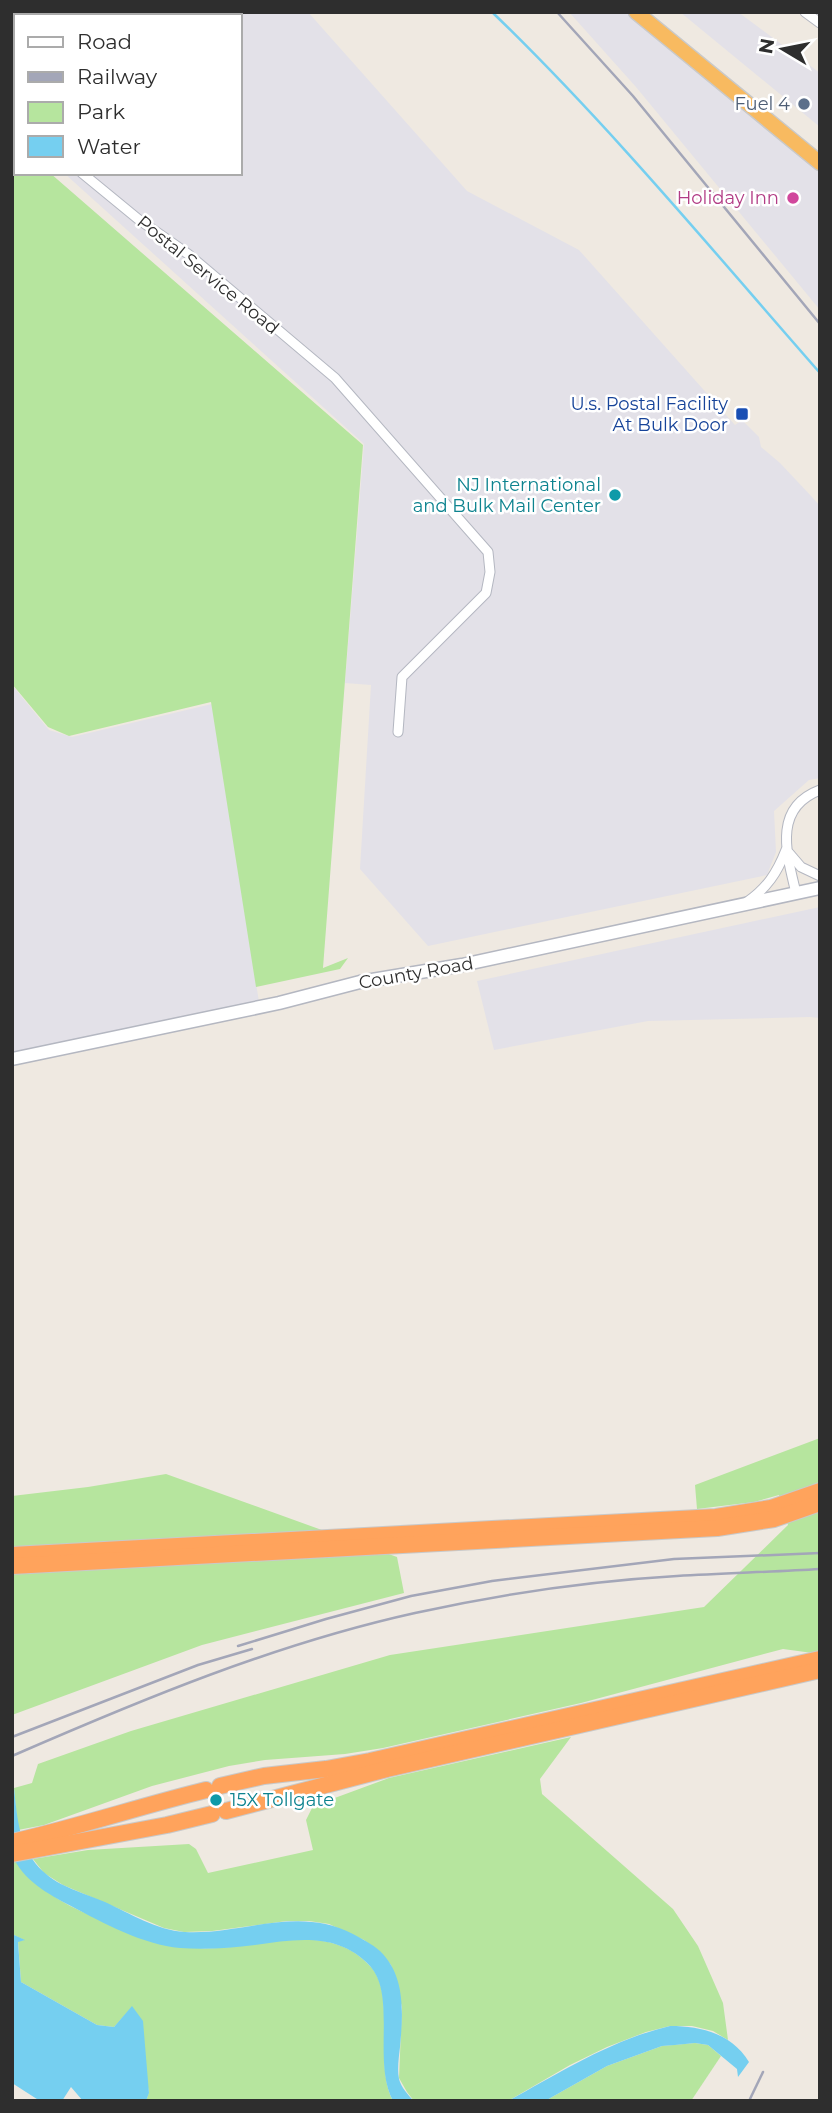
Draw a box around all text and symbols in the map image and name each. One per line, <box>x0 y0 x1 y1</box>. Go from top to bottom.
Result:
legend <box>14 14 242 175</box>
north arrow <box>748 14 818 84</box>
text: Road <box>77 29 132 54</box>
text: N <box>754 37 779 56</box>
text: Railway <box>77 64 158 89</box>
place label: Fuel 4 <box>735 93 790 115</box>
marker: Fuel 4 <box>796 96 812 112</box>
text: Park <box>77 99 125 124</box>
text: Water <box>77 134 141 159</box>
place label: Holiday Inn <box>677 187 779 209</box>
marker: Holiday Inn <box>785 190 801 206</box>
street label: Postal Service Road <box>132 211 284 339</box>
place label: U.s. Postal Facility At Bulk Door <box>570 393 728 436</box>
marker: U.s. Postal Facility At Bulk Door <box>734 406 750 422</box>
place label: NJ International and Bulk Mail Center <box>413 474 601 517</box>
marker: NJ International and Bulk Mail Center <box>607 487 623 503</box>
street label: County Road <box>357 952 475 994</box>
place label: 15X Tollgate <box>230 1789 334 1811</box>
marker: 15X Tollgate <box>208 1792 224 1808</box>

